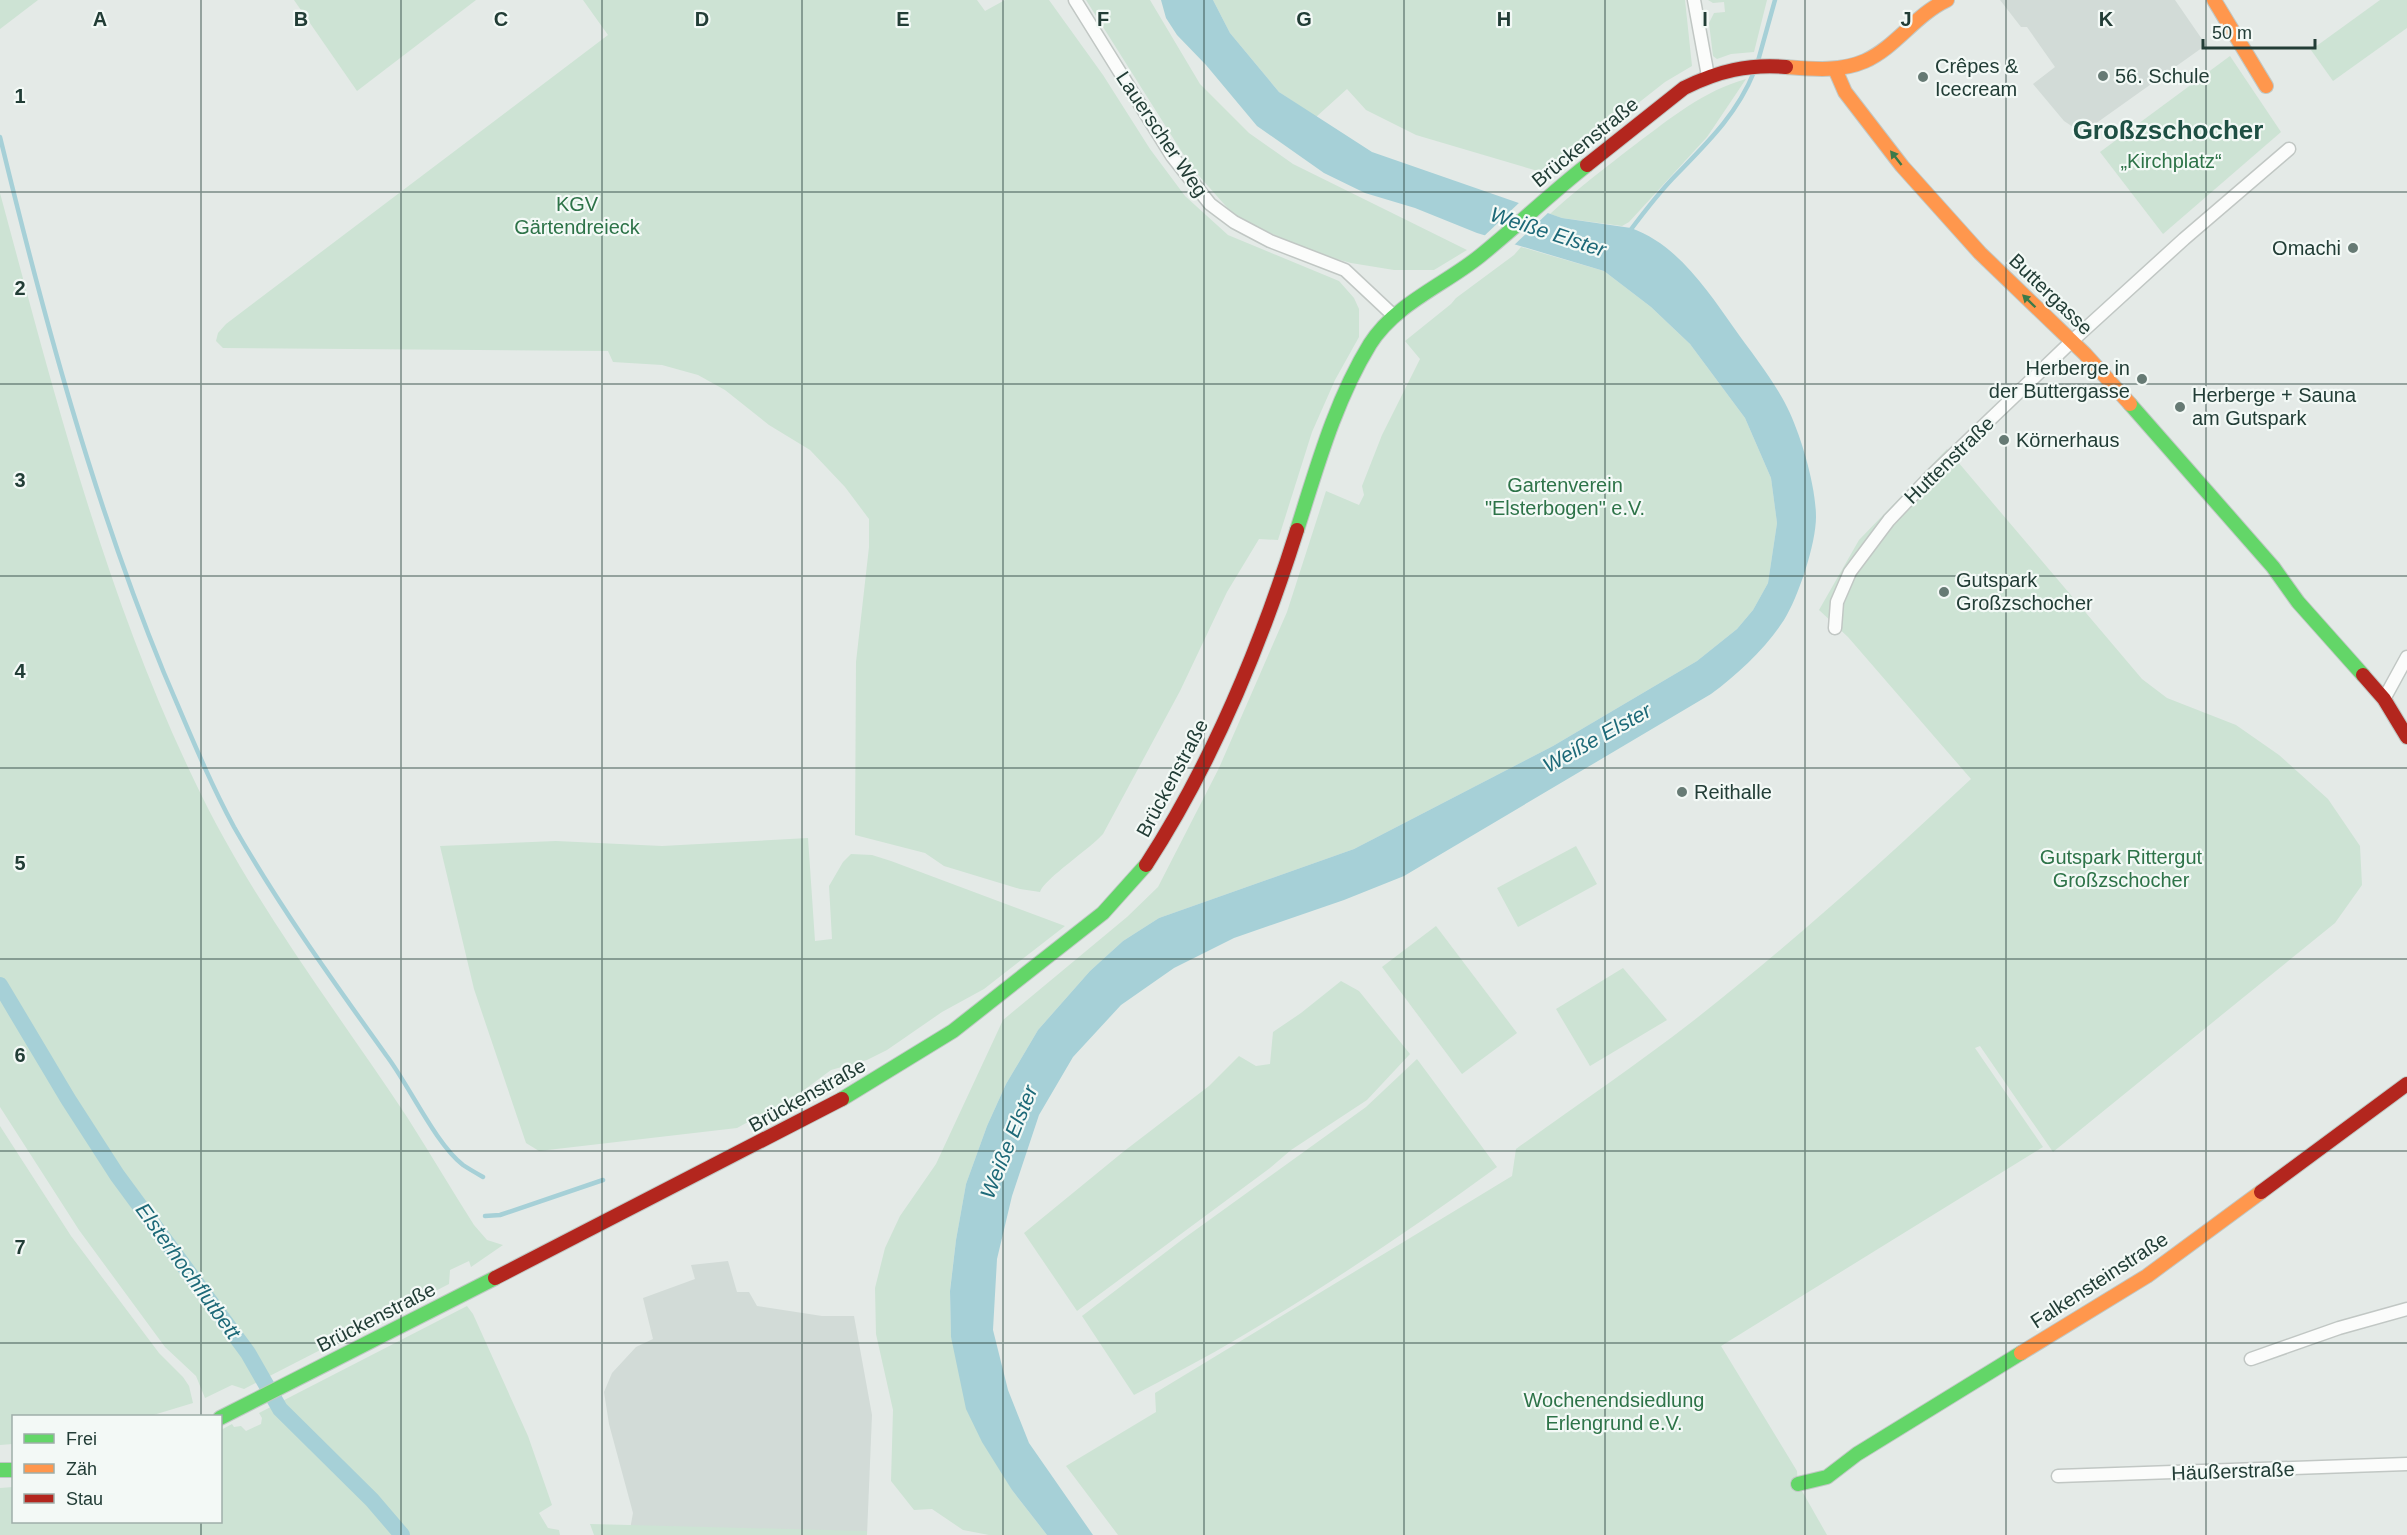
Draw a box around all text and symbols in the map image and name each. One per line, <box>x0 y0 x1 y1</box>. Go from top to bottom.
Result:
text: A <box>93 8 107 30</box>
text: B <box>294 8 308 30</box>
text: C <box>494 8 508 30</box>
text: D <box>695 8 709 30</box>
text: E <box>896 8 910 30</box>
text: F <box>1097 8 1109 30</box>
text: G <box>1296 8 1312 30</box>
text: H <box>1497 8 1511 30</box>
text: I <box>1702 8 1708 30</box>
text: J <box>1900 8 1912 30</box>
text: K <box>2099 8 2114 30</box>
scale bar <box>2203 12 2316 50</box>
text: 50 m <box>2212 23 2252 43</box>
place label: Crêpes & Icecream <box>1935 55 2019 100</box>
place label: 56. Schule <box>2115 65 2210 87</box>
street label: Lauerscher Weg <box>1112 67 1212 201</box>
marker: 56. Schule <box>2096 69 2110 83</box>
marker: Crêpes & Icecream <box>1916 70 1930 84</box>
text: 1 <box>14 85 26 107</box>
street label: Brückenstraße <box>1528 93 1642 191</box>
district label: Großzschocher <box>2073 115 2263 145</box>
park label: „Kirchplatz“ <box>2120 150 2222 172</box>
one-way arrow <box>1891 151 1903 166</box>
park label: KGV Gärtendreieck <box>514 193 641 238</box>
water label: Weiße Elster <box>1488 202 1610 261</box>
place label: Omachi <box>2272 237 2341 259</box>
marker: Omachi <box>2346 241 2360 255</box>
street label: Buttergasse <box>2005 249 2097 339</box>
text: 2 <box>14 277 26 299</box>
one-way arrow <box>2023 294 2037 308</box>
place label: Herberge in der Buttergasse <box>1989 357 2130 402</box>
marker: Herberge in der Buttergasse <box>2135 372 2149 386</box>
place label: Herberge + Sauna am Gutspark <box>2192 384 2357 429</box>
marker: Herberge + Sauna am Gutspark <box>2173 400 2187 414</box>
street label: Huttenstraße <box>1900 412 1998 508</box>
place label: Körnerhaus <box>2016 429 2119 451</box>
marker: Körnerhaus <box>1997 433 2011 447</box>
text: 3 <box>14 469 26 491</box>
park label: Gartenverein "Elsterbogen" e.V. <box>1485 474 1645 519</box>
place label: Gutspark Großzschocher <box>1956 569 2093 614</box>
marker: Gutspark Großzschocher <box>1937 585 1951 599</box>
text: 4 <box>14 660 26 682</box>
water label: Weiße Elster <box>1539 698 1656 777</box>
street label: Brückenstraße <box>1132 715 1212 841</box>
place label: Reithalle <box>1694 781 1772 803</box>
marker: Reithalle <box>1675 785 1689 799</box>
park label: Gutspark Rittergut Großzschocher <box>2040 846 2203 891</box>
text: 5 <box>14 852 26 874</box>
text: 6 <box>14 1044 26 1066</box>
street label: Brückenstraße <box>745 1054 869 1136</box>
water label: Weiße Elster <box>975 1081 1042 1202</box>
water label: Elsterhochflutbett <box>131 1198 246 1344</box>
street label: Falkensteinstraße <box>2026 1227 2172 1333</box>
text: 7 <box>14 1236 26 1258</box>
street label: Brückenstraße <box>313 1278 439 1356</box>
park label: Wochenendsiedlung Erlengrund e.V. <box>1524 1389 1704 1434</box>
legend <box>12 1415 222 1523</box>
text: Frei <box>66 1429 97 1449</box>
street label: Häußerstraße <box>2171 1458 2295 1484</box>
text: Zäh <box>66 1459 97 1479</box>
text: Stau <box>66 1489 103 1509</box>

